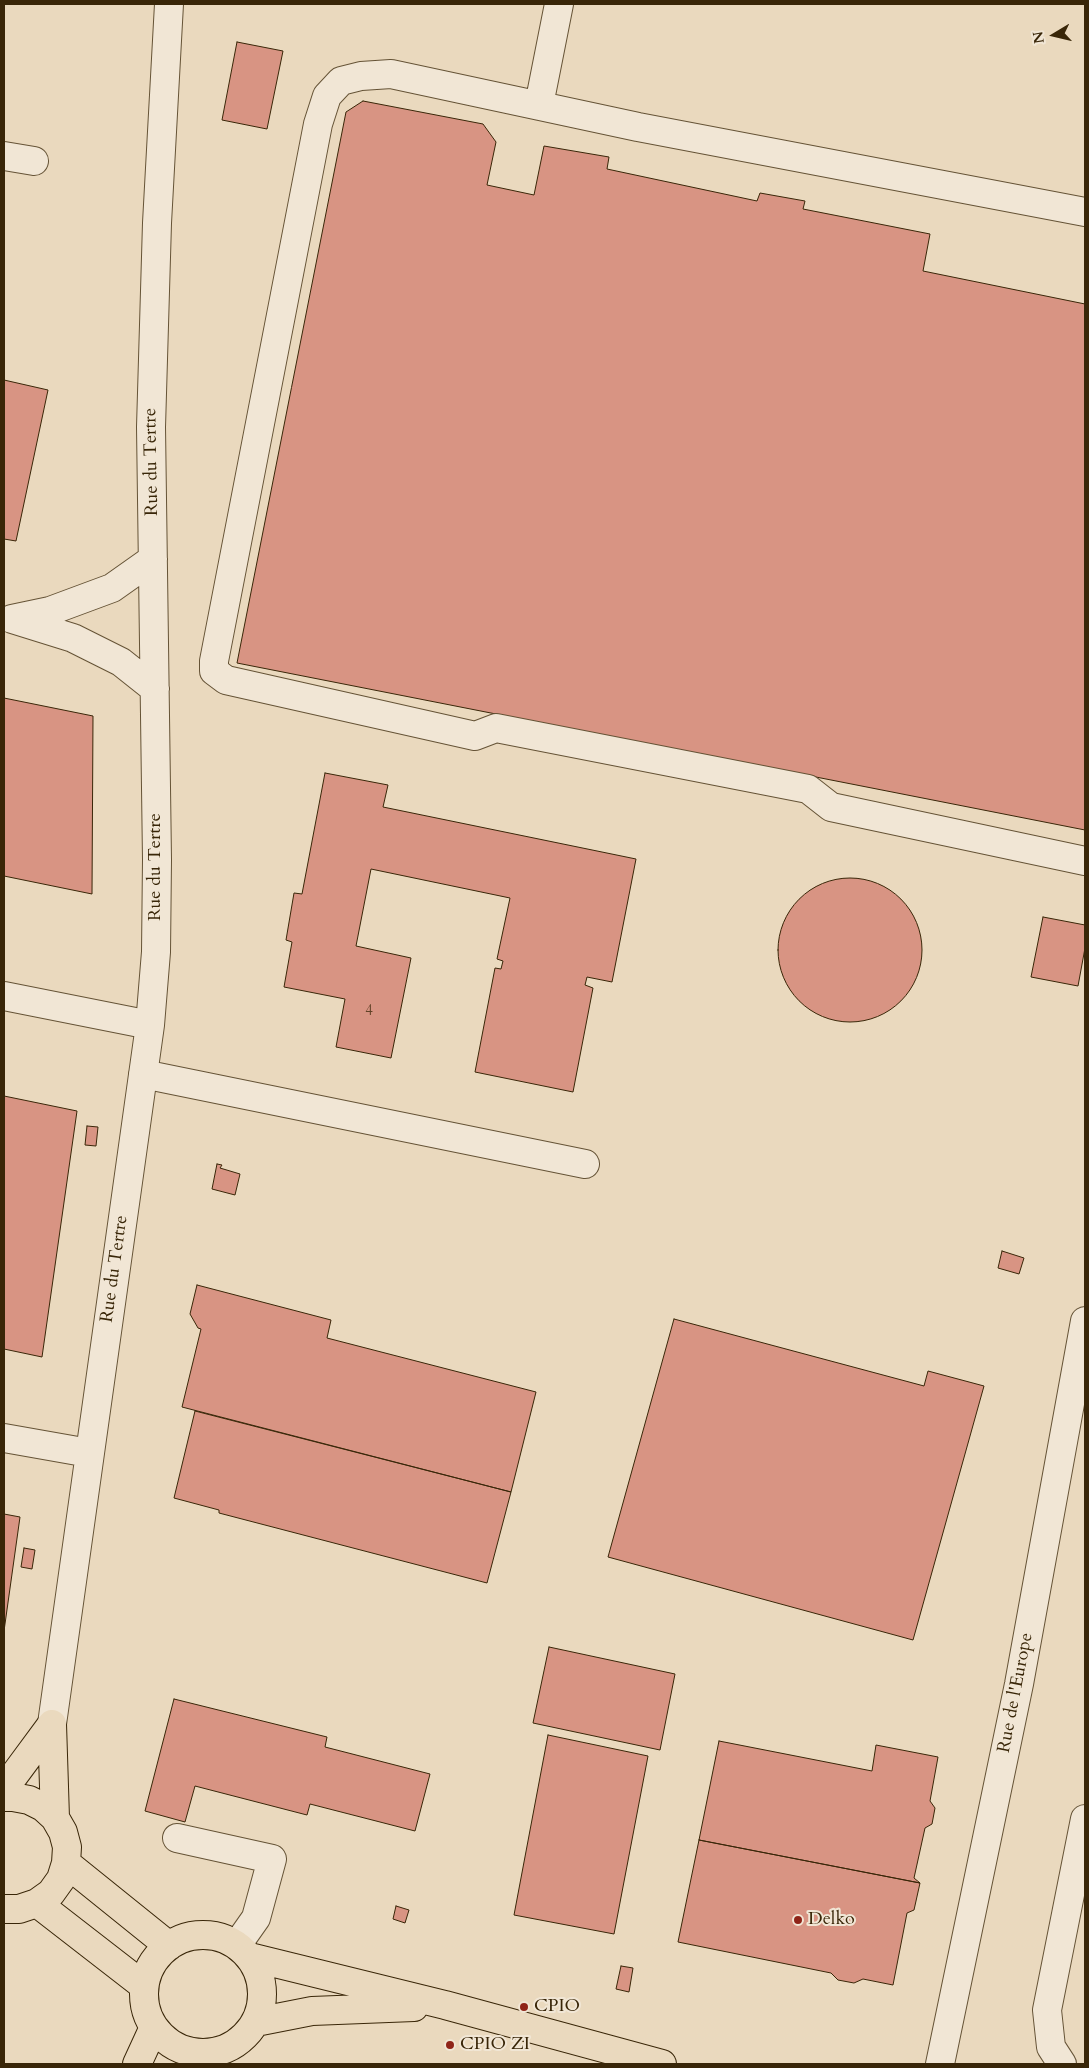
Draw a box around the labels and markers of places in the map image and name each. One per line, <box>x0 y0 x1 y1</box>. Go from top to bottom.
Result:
place label: Delko <box>808 1909 855 1931</box>
marker: Delko <box>792 1914 804 1926</box>
place label: CPIO <box>534 1996 580 2018</box>
marker: CPIO <box>518 2001 530 2013</box>
place label: CPIO ZI <box>460 2034 530 2056</box>
marker: CPIO ZI <box>444 2039 456 2051</box>

